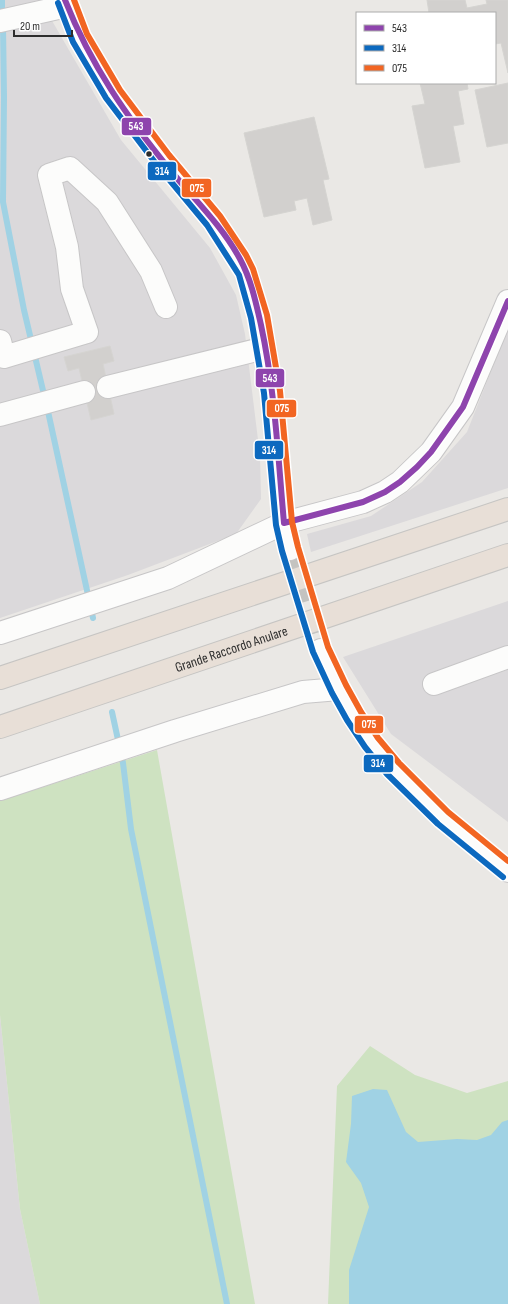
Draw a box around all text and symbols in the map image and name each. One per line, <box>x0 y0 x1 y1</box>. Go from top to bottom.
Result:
scale bar <box>14 12 72 38</box>
legend <box>356 12 496 84</box>
text: 20 m <box>20 19 40 34</box>
text: 543 <box>392 21 407 36</box>
text: 314 <box>392 41 406 56</box>
text: 075 <box>392 61 407 76</box>
line badge: 543 <box>121 117 152 136</box>
text: 543 <box>129 120 144 133</box>
unlabelled marker <box>144 149 154 159</box>
line badge: 314 <box>147 161 177 181</box>
text: 314 <box>155 165 169 178</box>
line badge: 075 <box>181 178 212 198</box>
text: 075 <box>190 182 205 195</box>
line badge: 543 <box>255 368 285 388</box>
text: 543 <box>263 372 278 385</box>
line badge: 075 <box>266 399 297 418</box>
text: 075 <box>275 402 290 415</box>
line badge: 314 <box>254 440 284 460</box>
text: 314 <box>262 444 276 457</box>
street label: Grande Raccordo Anulare <box>173 622 290 676</box>
line badge: 075 <box>354 715 384 734</box>
text: 075 <box>362 718 377 731</box>
line badge: 314 <box>363 754 394 773</box>
text: 314 <box>371 757 385 770</box>

